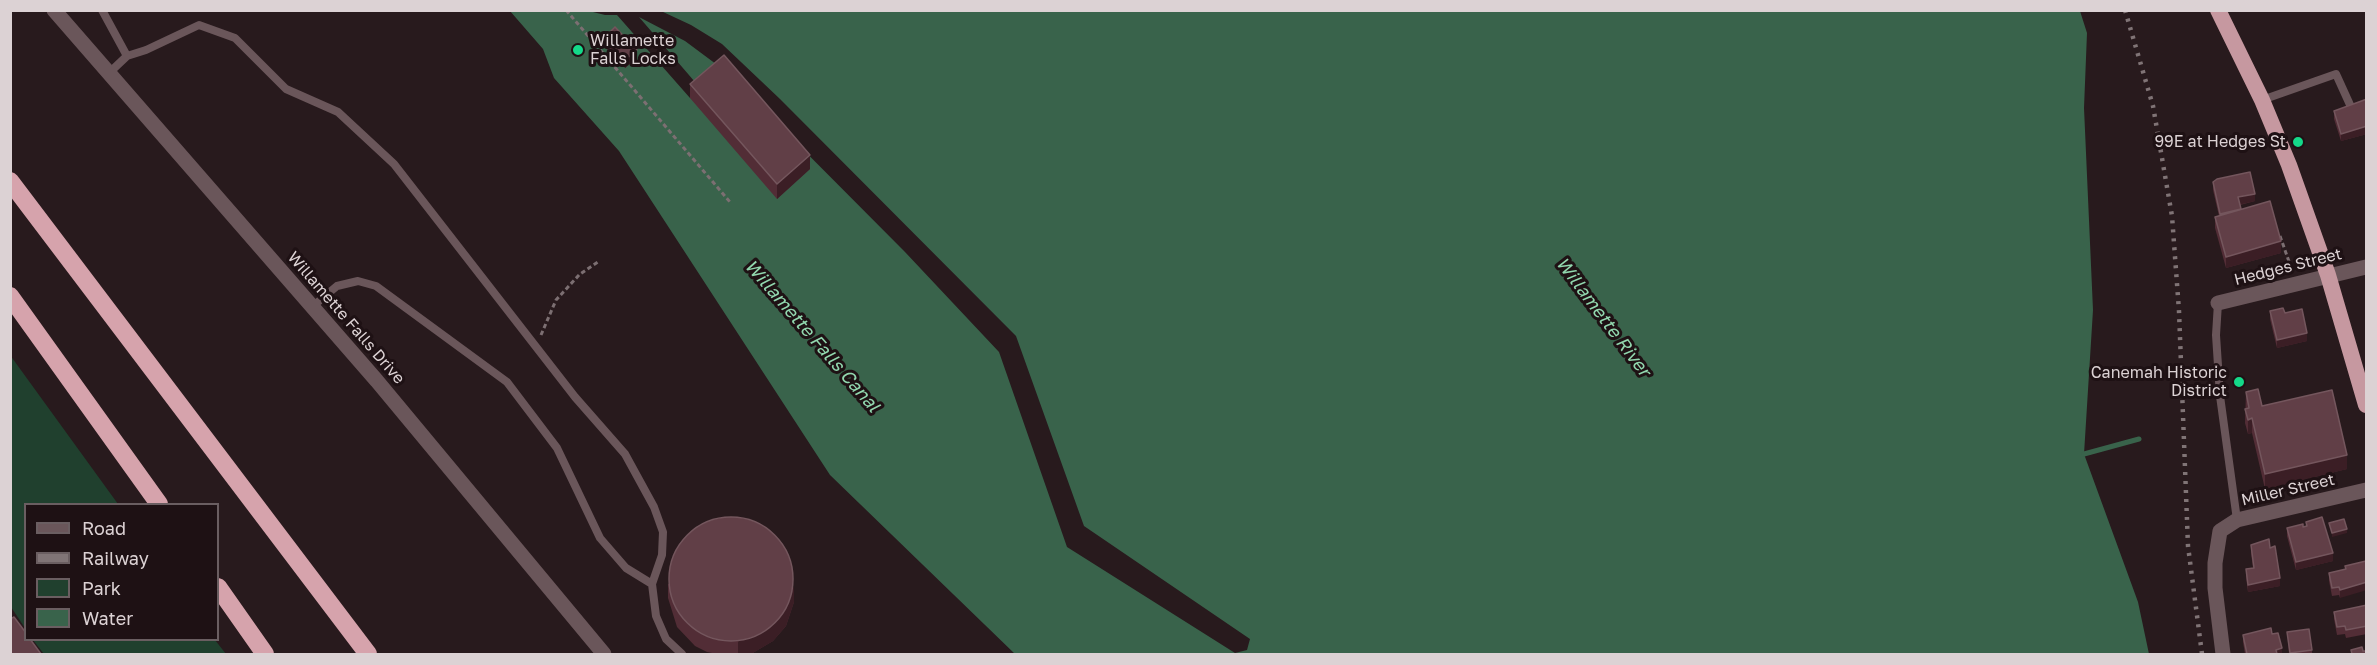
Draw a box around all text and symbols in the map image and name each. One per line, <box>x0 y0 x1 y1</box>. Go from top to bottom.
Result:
place label: Willamette Falls Locks <box>590 31 676 69</box>
marker: Willamette Falls Locks <box>571 43 585 57</box>
place label: 99E at Hedges St <box>2154 132 2286 152</box>
marker: 99E at Hedges St <box>2291 135 2305 149</box>
street label: Hedges Street <box>2232 244 2344 290</box>
street label: Willamette Falls Drive <box>283 248 409 388</box>
water label: Willamette River <box>1551 253 1655 381</box>
water label: Willamette Falls Canal <box>740 255 884 417</box>
place label: Canemah Historic District <box>2091 363 2227 401</box>
marker: Canemah Historic District <box>2232 375 2246 389</box>
street label: Miller Street <box>2240 470 2336 510</box>
legend <box>24 503 219 641</box>
text: Road <box>82 517 126 539</box>
text: Railway <box>82 547 149 569</box>
text: Park <box>82 577 121 599</box>
text: Water <box>82 607 133 629</box>

